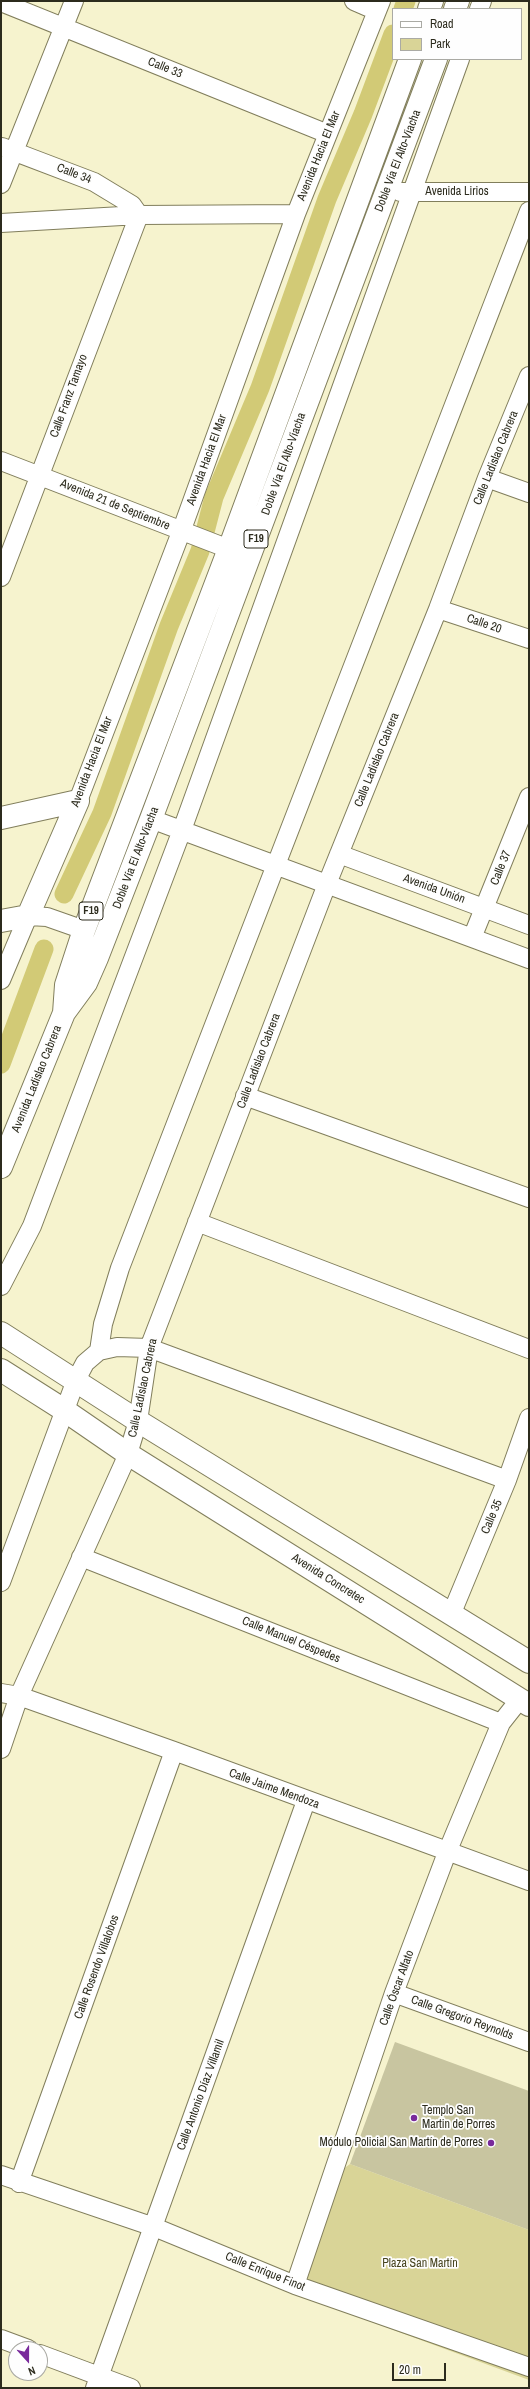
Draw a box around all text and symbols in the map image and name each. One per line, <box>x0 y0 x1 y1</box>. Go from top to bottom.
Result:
legend <box>392 8 522 60</box>
text: Road <box>430 16 454 32</box>
text: Park <box>430 36 450 52</box>
street label: Calle 33 <box>146 55 184 81</box>
street label: Doble Vía El Alto-Viacha <box>372 108 424 214</box>
street label: Avenida Hacia El Mar <box>294 109 344 203</box>
street label: Calle 34 <box>55 161 93 187</box>
street label: Avenida Lirios <box>425 185 489 199</box>
street label: Calle Franz Tamayo <box>47 352 91 440</box>
street label: Calle Ladislao Cabrera <box>470 409 522 507</box>
street label: Doble Vía El Alto-Viacha <box>259 411 309 517</box>
street label: Avenida Hacia El Mar <box>184 413 230 507</box>
street label: Avenida 21 de Septiembre <box>58 476 172 534</box>
road number: F19 <box>244 530 268 548</box>
street label: Calle 20 <box>465 611 503 637</box>
street label: Calle Ladislao Cabrera <box>351 711 403 809</box>
street label: Avenida Hacia El Mar <box>68 715 116 809</box>
street label: Doble Vía El Alto-Viacha <box>110 805 162 911</box>
street label: Calle 37 <box>488 849 514 887</box>
street label: Avenida Unión <box>401 871 467 907</box>
road number: F19 <box>79 902 103 920</box>
street label: Calle Ladislao Cabrera <box>234 1011 284 1111</box>
street label: Avenida Ladislao Cabrera <box>9 1023 65 1135</box>
street label: Calle Ladislao Cabrera <box>125 1337 161 1439</box>
street label: Calle 35 <box>478 1498 506 1536</box>
street label: Avenida Concretec <box>289 1551 367 1607</box>
street label: Calle Manuel Céspedes <box>240 1614 342 1666</box>
street label: Calle Jaime Mendoza <box>227 1766 321 1812</box>
street label: Calle Rosendo Villalobos <box>71 1913 123 2021</box>
street label: Calle Óscar Alfato <box>377 1948 417 2028</box>
street label: Calle Gregorio Reynolds <box>409 1993 515 2043</box>
street label: Calle Antonio Díaz Villamil <box>174 2038 228 2152</box>
place label: Templo San Martin de Porres <box>422 2104 495 2132</box>
marker: Templo San Martin de Porres <box>409 2113 419 2123</box>
place label: Módulo Policial San Martín de Porres <box>319 2136 483 2150</box>
marker: Módulo Policial San Martín de Porres <box>486 2138 496 2148</box>
street label: Calle Enrique Finot <box>223 2249 307 2295</box>
park label: Plaza San Martín <box>382 2257 458 2271</box>
north arrow <box>8 2341 48 2381</box>
scale bar <box>394 2355 448 2381</box>
text: 20 m <box>399 2362 421 2378</box>
text: N <box>26 2364 37 2379</box>

